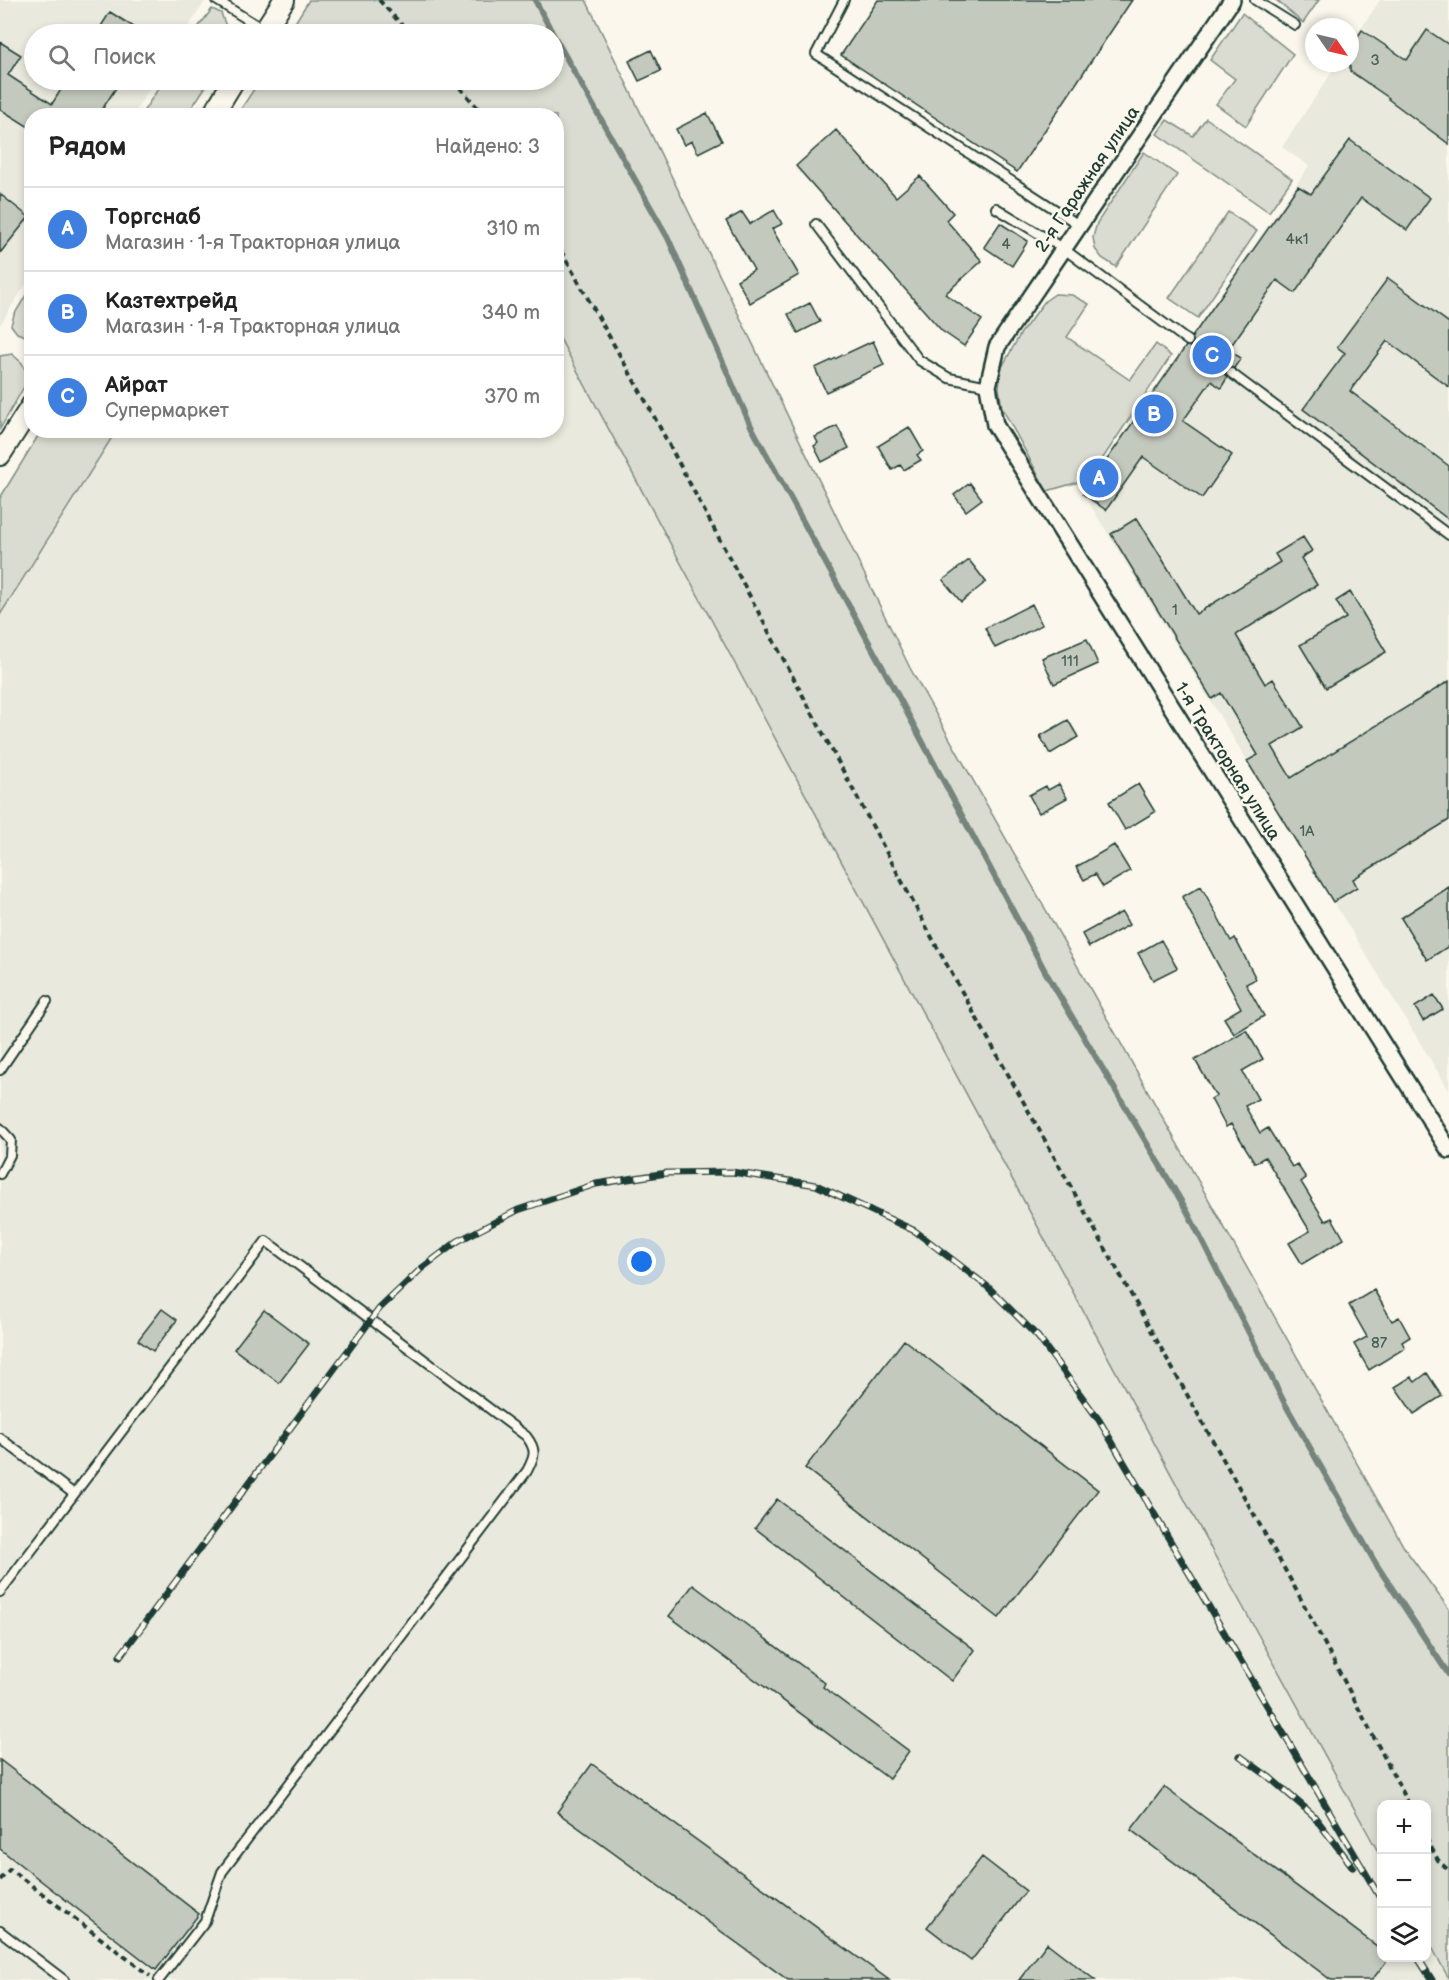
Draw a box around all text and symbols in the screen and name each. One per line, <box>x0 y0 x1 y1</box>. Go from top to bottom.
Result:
north arrow <box>1305 18 1359 72</box>
search box <box>24 24 564 90</box>
icon: search <box>45 41 78 74</box>
text: Поиск <box>93 44 156 71</box>
house number: 3 <box>1370 51 1380 70</box>
street label: 2-я Гаражная улица <box>1031 102 1144 256</box>
text: Рядом <box>48 132 126 163</box>
text: Найдено: 3 <box>435 135 540 159</box>
text: Торгснаб <box>105 204 201 231</box>
text: A <box>61 217 74 241</box>
text: 310 m <box>486 217 540 241</box>
house number: 4к1 <box>1286 230 1308 249</box>
text: Магазин · 1-я Тракторная улица <box>105 231 400 255</box>
house number: 4 <box>1001 235 1011 254</box>
text: Казтехтрейд <box>105 288 237 315</box>
text: B <box>60 301 75 325</box>
text: 340 m <box>482 301 540 325</box>
text: Магазин · 1-я Тракторная улица <box>105 315 400 339</box>
pin: C <box>1192 332 1232 378</box>
text: Айрат <box>105 372 168 399</box>
text: C <box>60 385 75 409</box>
text: 370 m <box>484 385 540 409</box>
pin: B <box>1134 392 1174 436</box>
text: Супермаркет <box>105 399 229 423</box>
pin: A <box>1080 456 1118 500</box>
house number: 1 <box>1172 601 1178 620</box>
house number: 111 <box>1061 652 1079 671</box>
street label: 1-я Тракторная улица <box>1170 678 1285 844</box>
house number: 1А <box>1300 822 1315 841</box>
your location <box>627 1247 656 1276</box>
house number: 87 <box>1371 1334 1388 1353</box>
map controls <box>1377 1800 1431 1962</box>
button: + <box>1377 1800 1431 1854</box>
button: − <box>1377 1854 1431 1908</box>
button: layers <box>1377 1908 1431 1962</box>

